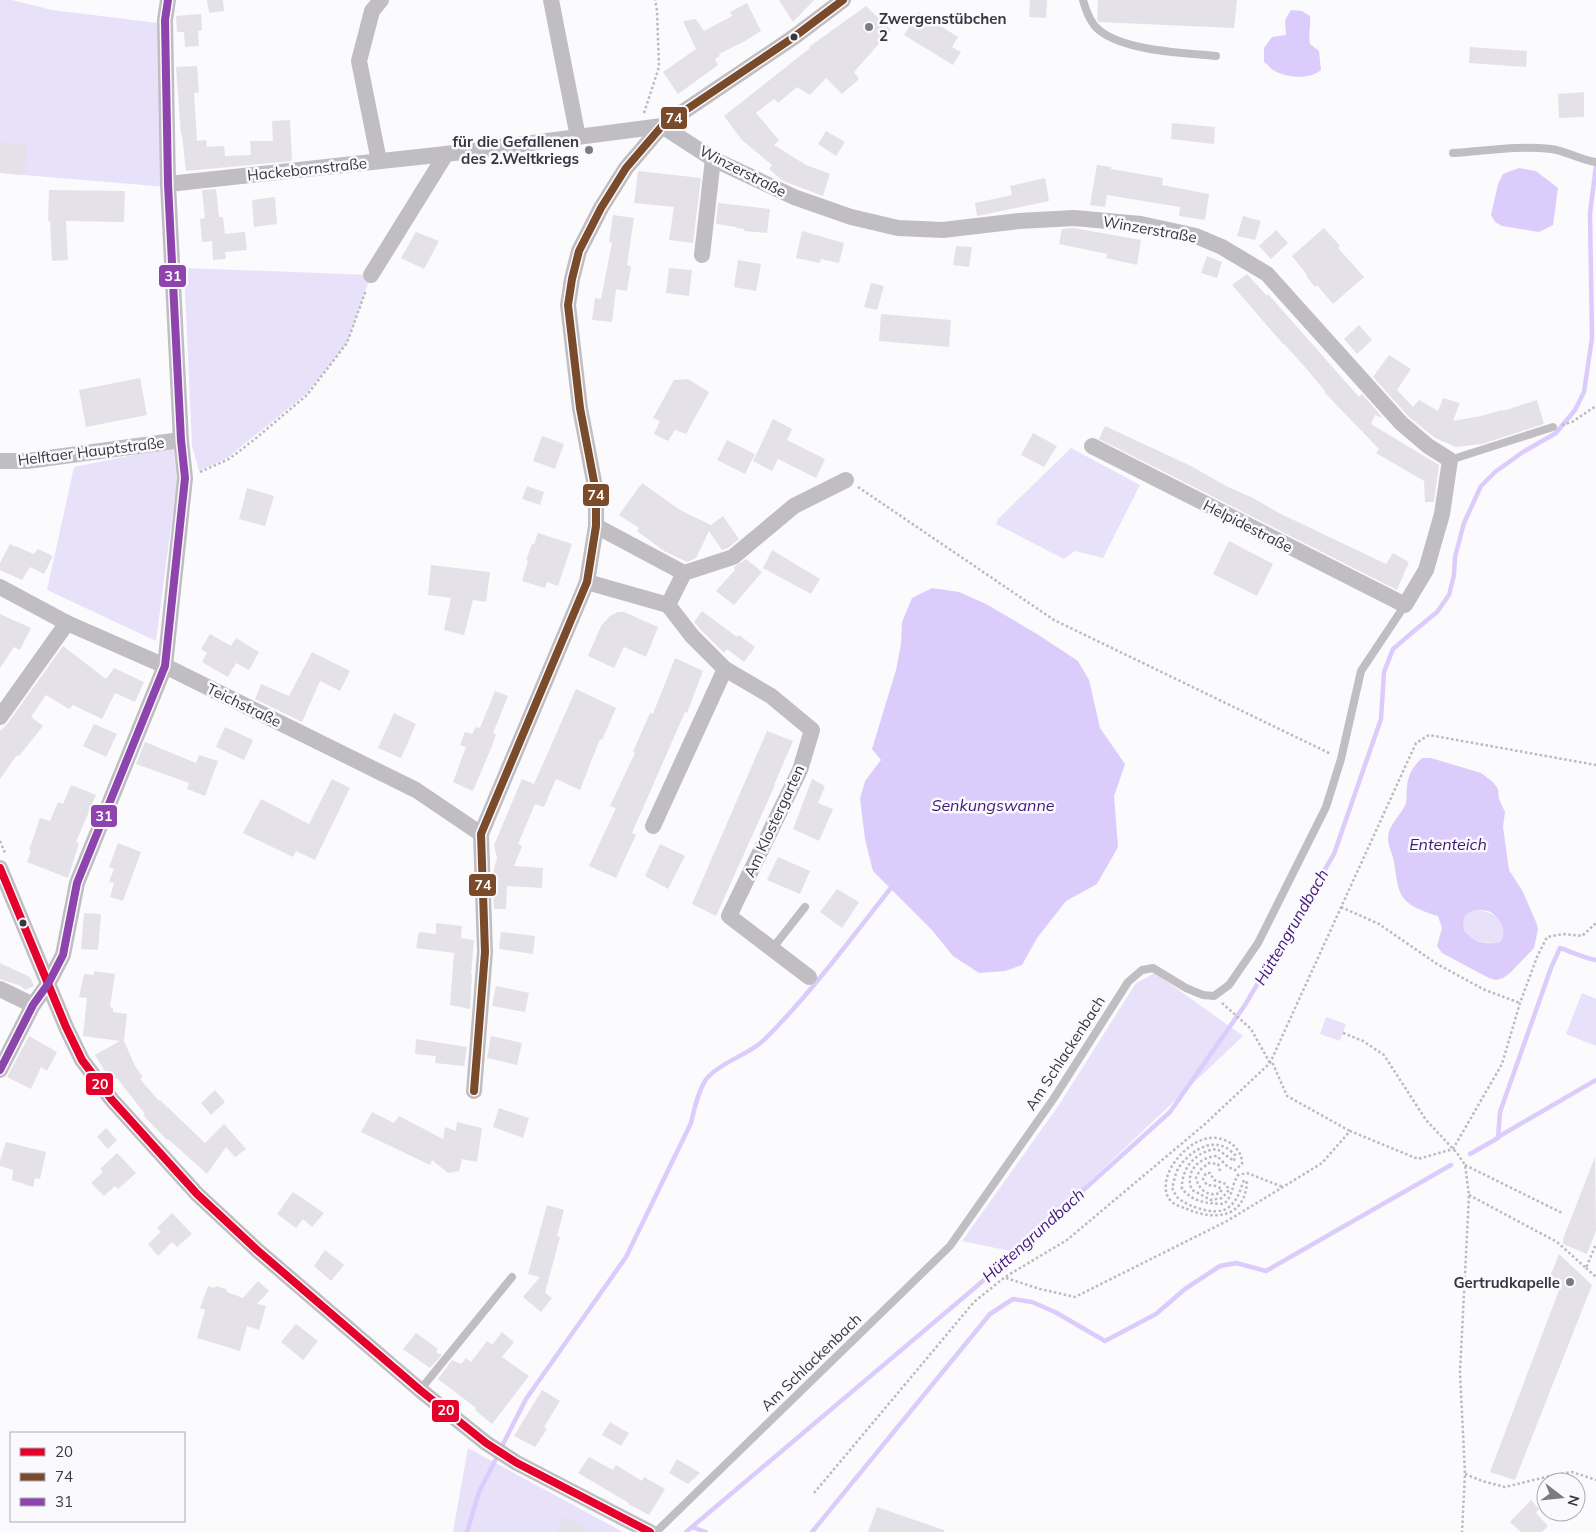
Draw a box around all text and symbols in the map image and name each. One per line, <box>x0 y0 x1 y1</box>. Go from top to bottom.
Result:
place label: Zwergenstübchen 2 <box>879 9 1007 45</box>
marker: Zwergenstübchen 2 <box>863 21 875 33</box>
unlabelled marker <box>789 32 799 42</box>
line badge: 74 <box>660 106 688 130</box>
text: 74 <box>666 109 683 127</box>
place label: für die Gefallenen des 2.Weltkriegs <box>453 132 579 168</box>
street label: Winzerstraße <box>696 141 790 201</box>
marker: für die Gefallenen des 2.Weltkriegs <box>583 144 595 156</box>
street label: Hackebornstraße <box>246 153 368 185</box>
street label: Winzerstraße <box>1102 211 1198 247</box>
line badge: 31 <box>158 264 187 288</box>
text: 31 <box>165 267 181 285</box>
street label: Helftaer Hauptstraße <box>17 433 165 469</box>
line badge: 74 <box>582 483 610 507</box>
text: 74 <box>588 486 605 504</box>
street label: Helpidestraße <box>1200 495 1296 557</box>
street label: Teichstraße <box>204 679 284 731</box>
street label: Am Klostergarten <box>740 762 808 880</box>
water label: Senkungswanne <box>931 795 1055 815</box>
line badge: 31 <box>90 804 118 828</box>
text: 31 <box>96 807 112 825</box>
water label: Ententeich <box>1409 834 1487 854</box>
water label: Hüttengrundbach <box>1250 865 1332 989</box>
line badge: 74 <box>468 873 497 897</box>
text: 74 <box>475 876 492 894</box>
unlabelled marker <box>18 918 28 928</box>
street label: Am Schlackenbach <box>1021 992 1109 1114</box>
line badge: 20 <box>85 1072 114 1096</box>
text: 20 <box>92 1075 108 1093</box>
water label: Hüttengrundbach <box>978 1184 1088 1286</box>
place label: Gertrudkapelle <box>1453 1273 1560 1292</box>
marker: Gertrudkapelle <box>1564 1276 1576 1288</box>
street label: Am Schlackenbach <box>757 1309 865 1415</box>
line badge: 20 <box>431 1399 460 1423</box>
text: 20 <box>438 1401 454 1419</box>
legend <box>10 1432 185 1522</box>
text: 20 <box>55 1442 73 1461</box>
text: 74 <box>55 1467 73 1486</box>
north arrow <box>1536 1472 1586 1522</box>
text: 31 <box>55 1492 73 1511</box>
text: N <box>1563 1493 1584 1508</box>

